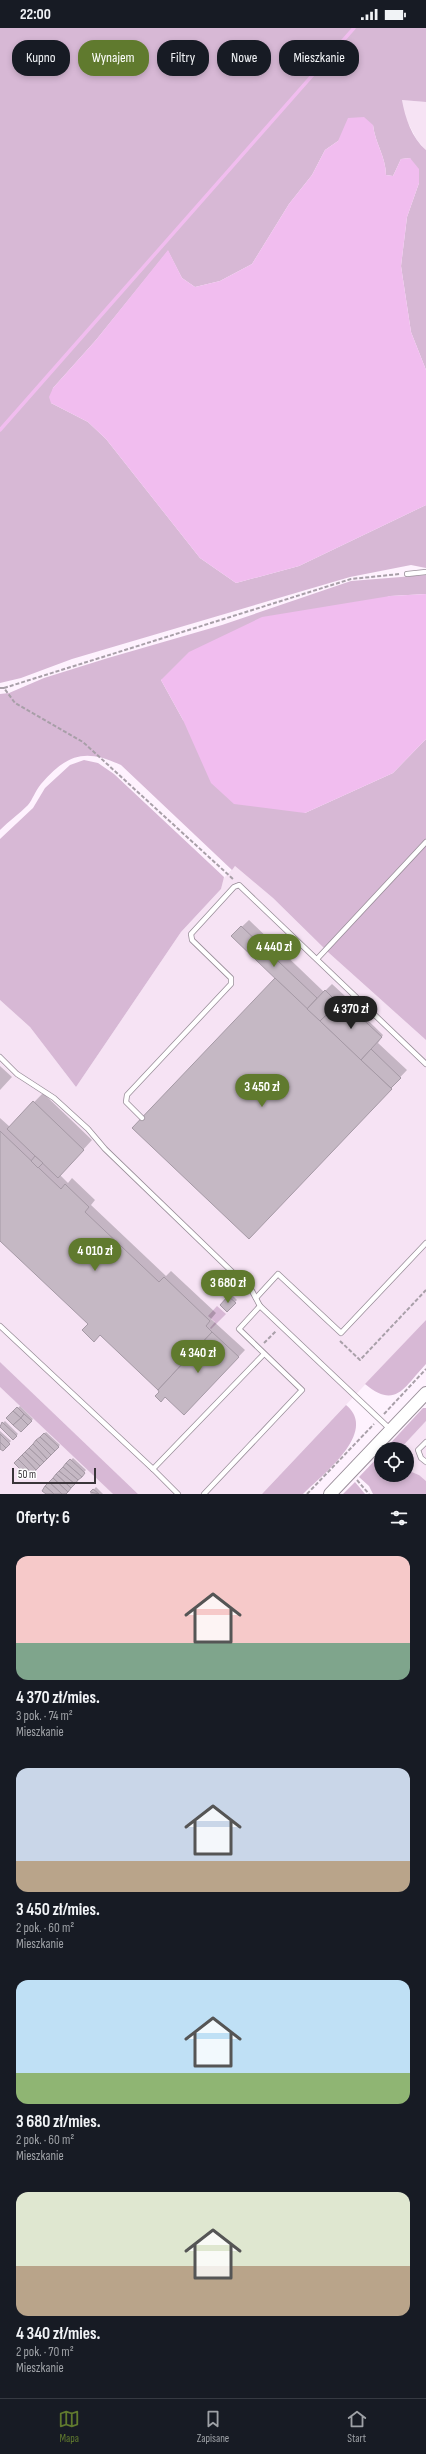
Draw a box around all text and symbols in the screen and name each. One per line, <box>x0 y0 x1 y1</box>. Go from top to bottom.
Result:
text: 22:00 <box>20 5 51 24</box>
chip: Kupno <box>12 40 70 76</box>
chip: Wynajem <box>78 40 149 76</box>
chip: Filtry <box>157 40 209 76</box>
chip: Nowe <box>217 40 271 76</box>
chip: Mieszkanie <box>279 40 359 76</box>
pin: 4 440 zł <box>233 934 315 968</box>
text: 4 440 zł <box>256 939 292 955</box>
pin: 4 370 zł <box>310 996 392 1030</box>
text: 4 370 zł <box>333 1001 369 1017</box>
pin: 3 450 zł <box>221 1074 303 1108</box>
text: 3 450 zł <box>244 1079 280 1095</box>
pin: 4 010 zł <box>54 1238 136 1272</box>
text: 4 010 zł <box>77 1243 113 1259</box>
pin: 3 680 zł <box>187 1270 269 1304</box>
text: 3 680 zł <box>210 1275 246 1291</box>
pin: 4 340 zł <box>157 1340 239 1374</box>
text: 4 340 zł <box>180 1345 216 1361</box>
map controls <box>374 1442 414 1482</box>
button: locate <box>374 1442 414 1482</box>
scale bar <box>12 1466 96 1485</box>
text: 50 m <box>18 1468 36 1481</box>
icon: filters <box>388 1507 410 1529</box>
text: Oferty: 6 <box>16 1508 70 1528</box>
icon: home <box>177 1582 249 1654</box>
text: 4 370 zł/mies. <box>16 1688 100 1708</box>
text: 3 pok. · 74 m² <box>16 1708 73 1724</box>
text: Mieszkanie <box>16 1724 64 1740</box>
icon: home <box>177 1794 249 1866</box>
text: 3 450 zł/mies. <box>16 1900 100 1920</box>
text: 2 pok. · 60 m² <box>16 1920 74 1936</box>
text: Mieszkanie <box>16 1936 64 1952</box>
icon: home <box>177 2006 249 2078</box>
text: 3 680 zł/mies. <box>16 2112 101 2132</box>
text: 2 pok. · 60 m² <box>16 2132 74 2148</box>
text: Mieszkanie <box>16 2148 64 2164</box>
icon: home <box>177 2218 249 2290</box>
text: 4 340 zł/mies. <box>16 2324 100 2344</box>
text: 2 pok. · 70 m² <box>16 2344 74 2360</box>
text: Mieszkanie <box>16 2360 64 2376</box>
tab: Mapa <box>58 2408 80 2445</box>
tab: Zapisane <box>197 2408 229 2445</box>
tab: Start <box>346 2408 368 2445</box>

